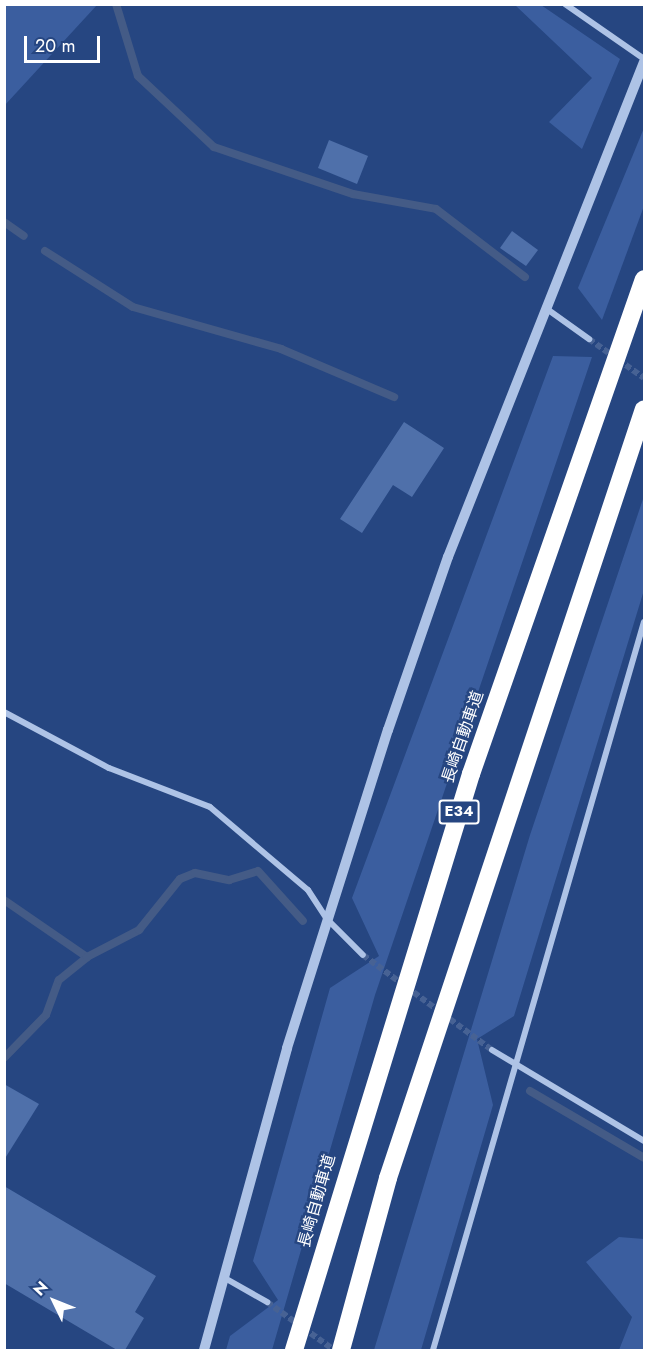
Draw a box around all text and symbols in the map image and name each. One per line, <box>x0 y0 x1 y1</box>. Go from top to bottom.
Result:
scale bar <box>27 24 104 62</box>
text: 20 m <box>35 33 75 59</box>
street label: 長崎自動車道 <box>438 688 488 786</box>
road number: E34 <box>438 800 480 824</box>
street label: 長崎自動車道 <box>295 1152 339 1250</box>
north arrow <box>24 1271 84 1331</box>
text: N <box>28 1276 53 1301</box>

